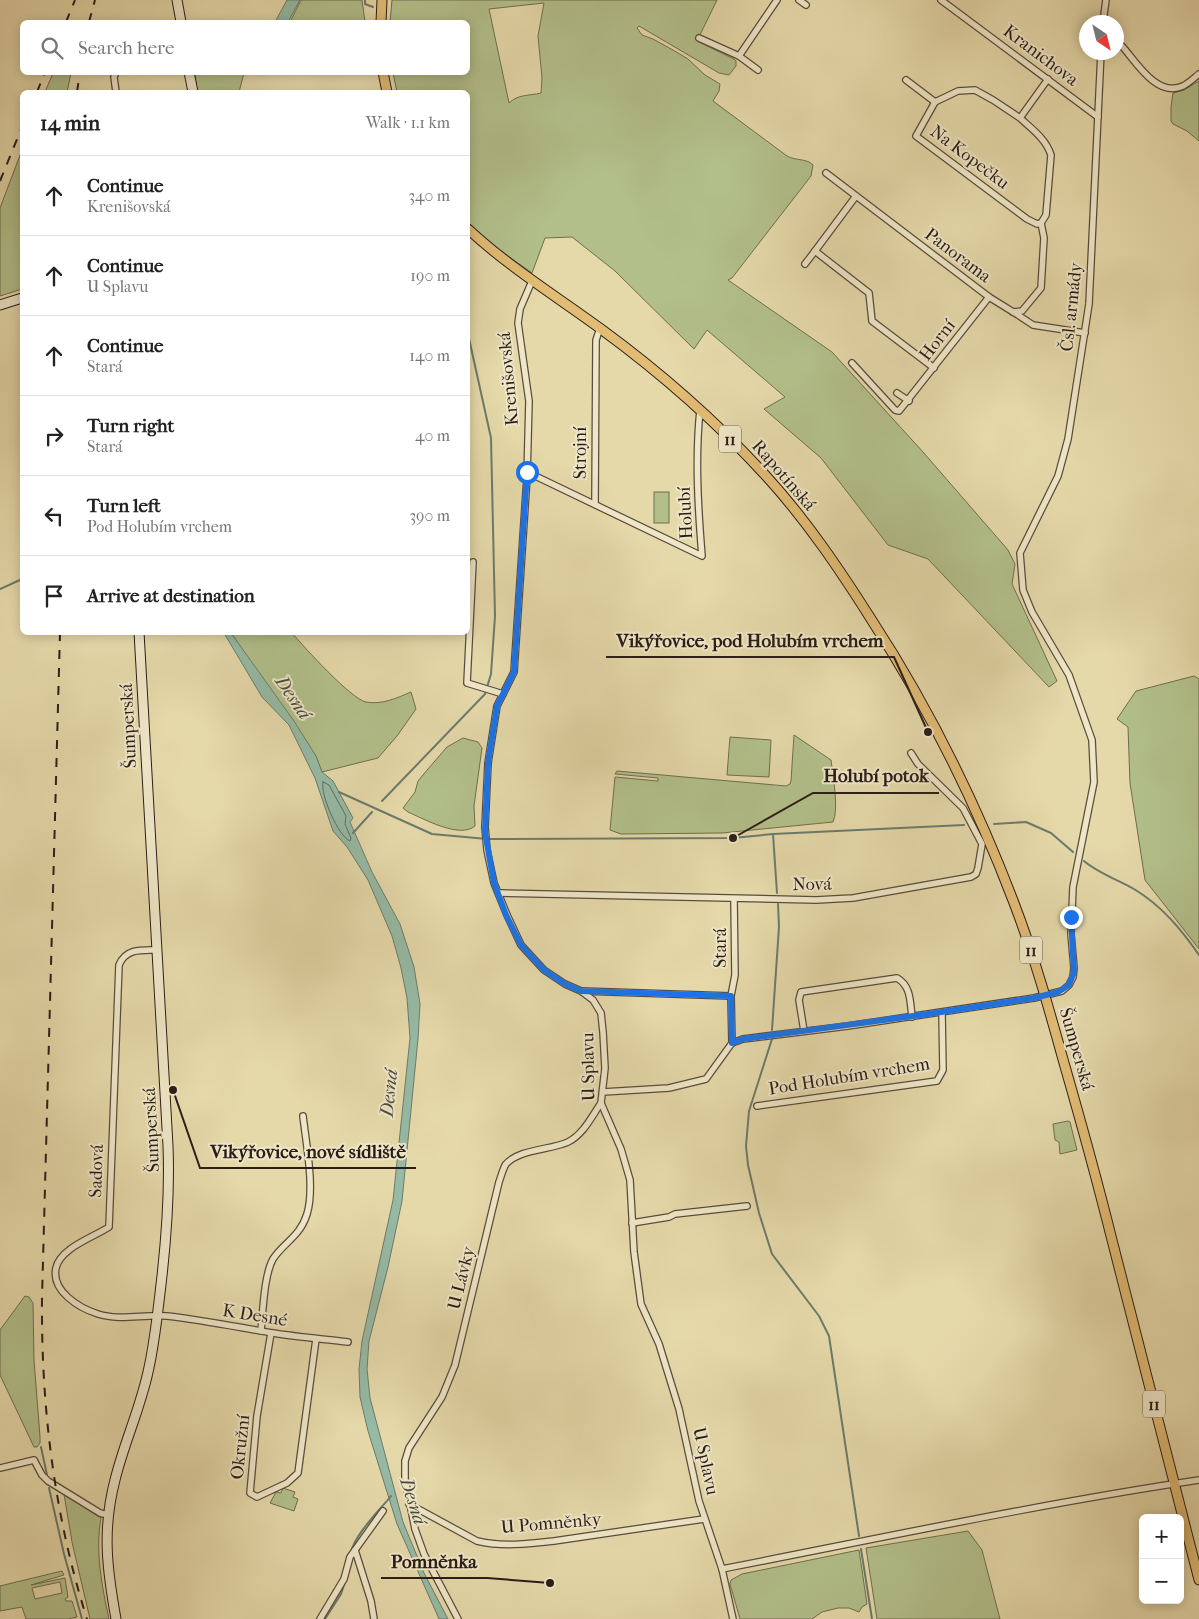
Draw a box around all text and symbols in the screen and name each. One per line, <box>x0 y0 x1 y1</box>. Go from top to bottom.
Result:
north arrow <box>1079 15 1124 60</box>
search box <box>20 20 470 75</box>
street label: Kranichova <box>999 20 1083 91</box>
icon: search <box>38 34 66 62</box>
text: Search here <box>78 37 174 59</box>
text: 14 min <box>40 111 100 135</box>
text: Walk · 1.1 km <box>366 113 450 132</box>
street label: Na Kopečku <box>926 121 1013 194</box>
text: Continue <box>87 175 163 197</box>
icon: ahead <box>40 182 68 210</box>
text: 340 m <box>408 186 450 205</box>
text: Krenišovská <box>87 197 171 216</box>
street label: Panorama <box>920 224 996 288</box>
text: Continue <box>87 255 163 277</box>
street label: Čsl. armády <box>1054 260 1087 353</box>
icon: ahead <box>40 262 68 290</box>
text: 190 m <box>410 266 450 285</box>
text: U Splavu <box>87 277 148 296</box>
street label: Horní <box>915 315 960 365</box>
street label: Krenišovská <box>494 331 523 427</box>
text: Continue <box>87 335 163 357</box>
icon: ahead <box>40 342 68 370</box>
text: 140 m <box>409 346 450 365</box>
text: Stará <box>87 357 123 376</box>
text: Turn right <box>87 415 174 437</box>
icon: right <box>40 422 68 450</box>
text: 40 m <box>415 426 450 445</box>
street label: Strojní <box>570 426 591 479</box>
road number: 11 <box>719 426 741 452</box>
street label: Rapotínská <box>747 436 820 515</box>
text: Stará <box>87 437 123 456</box>
route start <box>516 461 539 484</box>
street label: Holubí <box>674 485 697 540</box>
text: Turn left <box>87 495 161 517</box>
icon: left <box>40 502 68 530</box>
text: 390 m <box>409 506 450 525</box>
text: Pod Holubím vrchem <box>87 517 232 536</box>
icon: arrive <box>40 582 68 610</box>
text: Arrive at destination <box>87 585 255 607</box>
callout: Vikýřovice, pod Holubím vrchem <box>606 623 894 657</box>
text: Vikýřovice, pod Holubím vrchem <box>615 630 884 652</box>
water label: Desná <box>270 670 317 725</box>
street label: Šumperská <box>114 682 141 769</box>
callout: Holubí potok <box>813 759 939 793</box>
text: Holubí potok <box>823 765 930 787</box>
street label: Nová <box>792 874 833 895</box>
route end <box>1060 906 1083 929</box>
street label: Stará <box>710 927 731 968</box>
road number: 11 <box>1020 936 1042 964</box>
street label: Šumperská <box>1055 1005 1100 1093</box>
street label: U Splavu <box>577 1032 600 1102</box>
street label: Pod Holubím vrchem <box>767 1053 931 1100</box>
water label: Desná <box>375 1066 403 1120</box>
street label: Šumperská <box>137 1086 164 1173</box>
callout: Vikýřovice, nové sídliště <box>200 1134 416 1168</box>
text: Vikýřovice, nové sídliště <box>209 1141 406 1163</box>
street label: Sadová <box>85 1143 108 1198</box>
street label: U Lávky <box>444 1243 480 1312</box>
street label: K Desné <box>221 1300 289 1331</box>
road number: 11 <box>1143 1390 1165 1418</box>
street label: Okružní <box>227 1413 254 1481</box>
street label: U Splavu <box>688 1425 723 1497</box>
water label: Desná <box>395 1473 432 1529</box>
street label: U Pomněnky <box>500 1509 604 1538</box>
map controls <box>1139 1514 1184 1604</box>
button: + <box>1139 1514 1184 1559</box>
callout: Pomněnka <box>381 1544 487 1578</box>
text: Pomněnka <box>391 1551 478 1573</box>
button: − <box>1139 1559 1184 1604</box>

